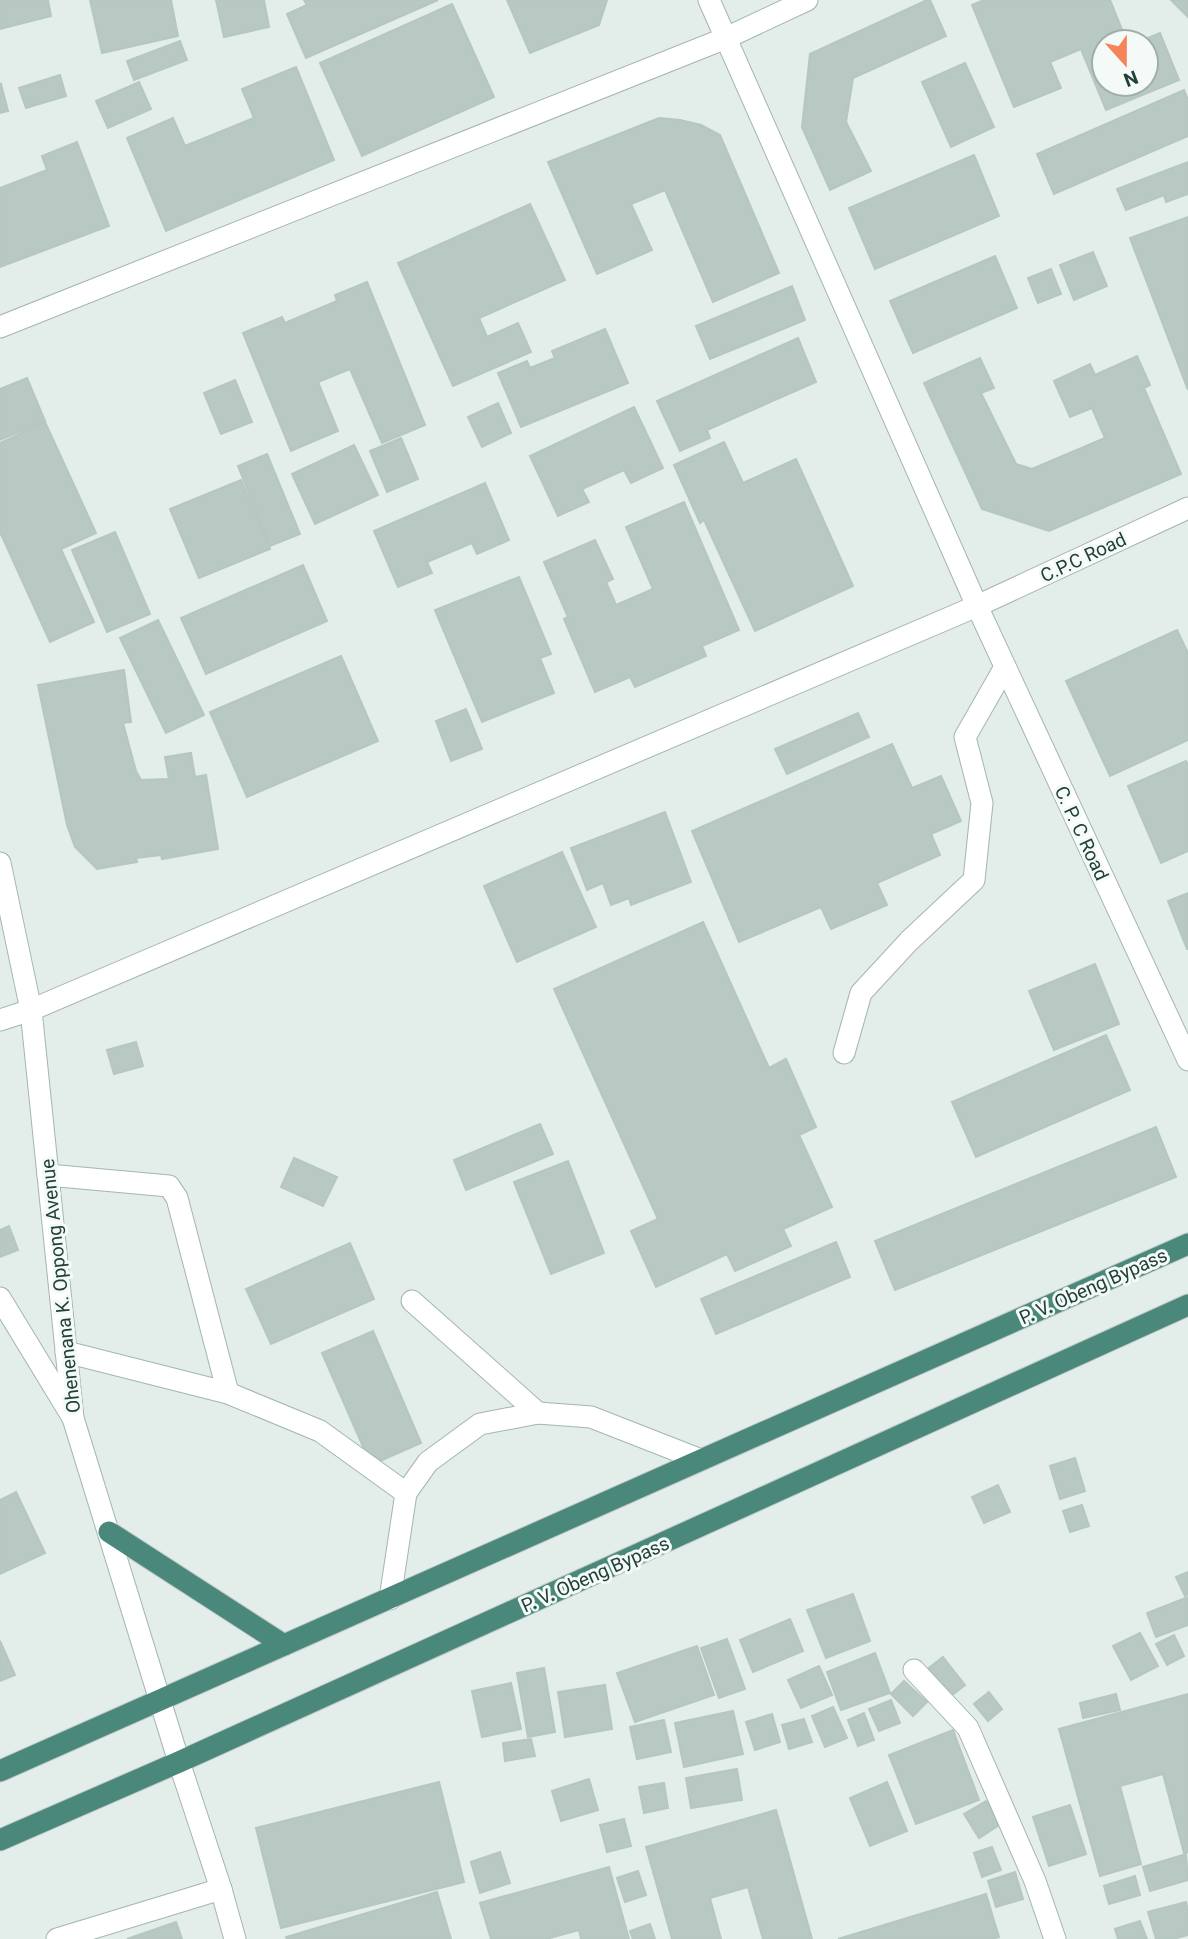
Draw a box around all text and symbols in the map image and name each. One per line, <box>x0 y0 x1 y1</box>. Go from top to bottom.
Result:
north arrow <box>1090 28 1160 98</box>
text: N <box>1121 65 1141 92</box>
street label: C.P.C Road <box>1037 528 1130 587</box>
street label: C. P. C Road <box>1050 782 1113 884</box>
street label: Ohenenana K. Oppong Avenue <box>36 1158 85 1414</box>
street label: P. V. Obeng Bypass <box>1016 1243 1171 1329</box>
street label: P. V. Obeng Bypass <box>518 1531 673 1617</box>

